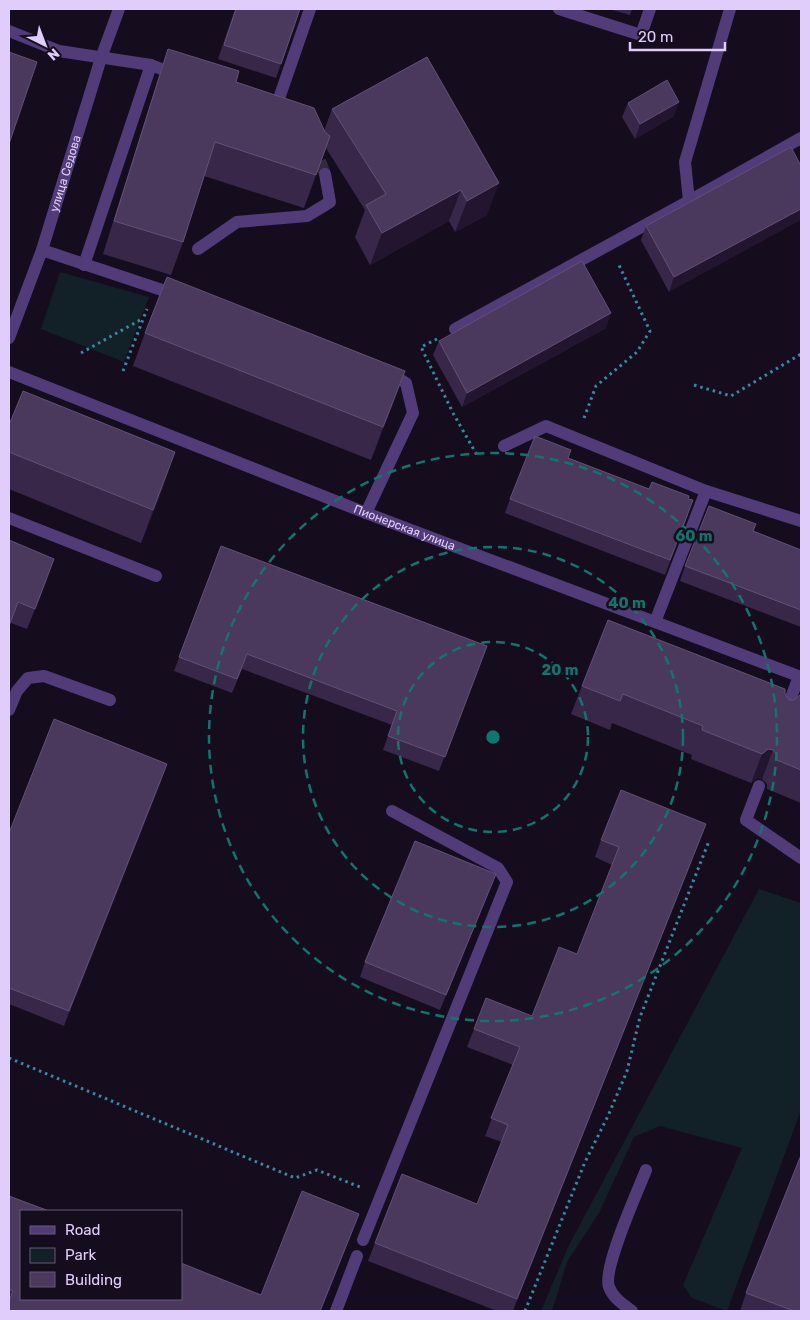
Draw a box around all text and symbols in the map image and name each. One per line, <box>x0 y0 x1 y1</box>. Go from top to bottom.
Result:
north arrow <box>20 20 70 70</box>
scale bar <box>630 20 725 52</box>
text: 20 m <box>638 28 673 46</box>
text: N <box>44 45 63 64</box>
street label: улица Седова <box>47 133 84 214</box>
street label: Пионерская улица <box>352 502 457 553</box>
text: 60 m <box>676 527 712 545</box>
text: 40 m <box>608 594 646 612</box>
text: 20 m <box>542 661 578 679</box>
centre of rings <box>484 728 502 746</box>
legend <box>20 1210 182 1300</box>
text: Road <box>65 1221 101 1239</box>
text: Park <box>65 1246 96 1264</box>
text: Building <box>65 1271 122 1289</box>

